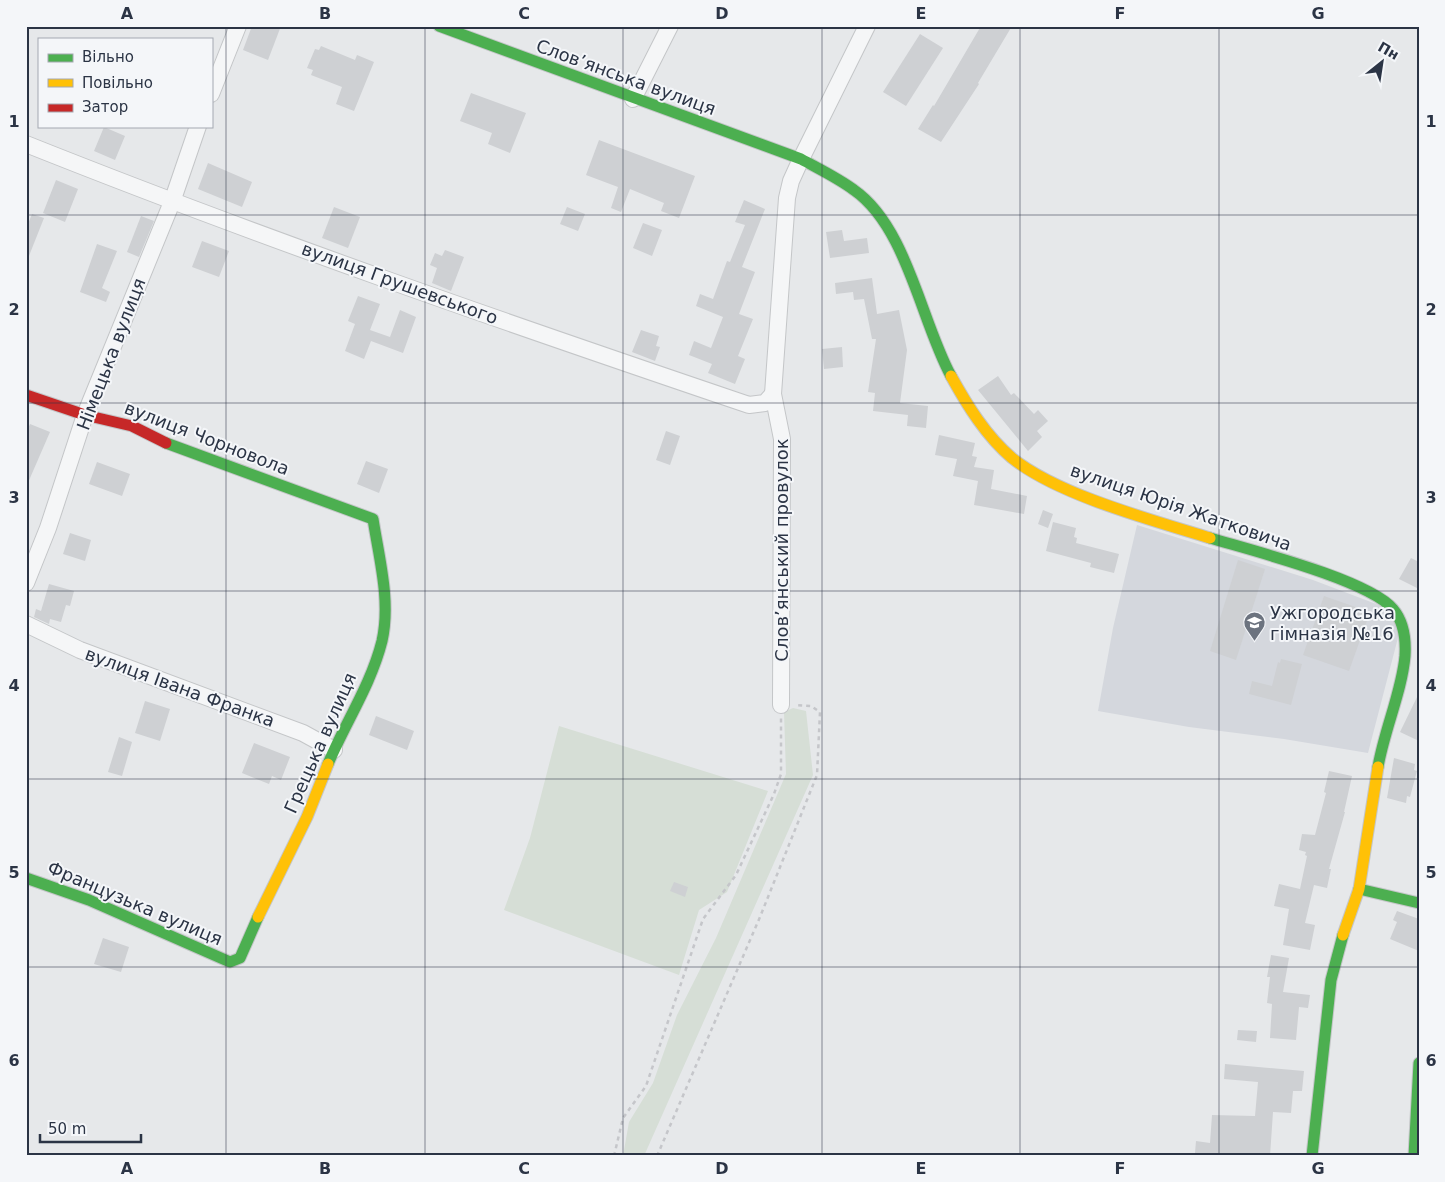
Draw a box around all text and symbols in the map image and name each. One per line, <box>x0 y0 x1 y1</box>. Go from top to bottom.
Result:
text: A <box>121 4 134 23</box>
text: B <box>319 4 331 23</box>
text: C <box>518 4 530 23</box>
text: D <box>715 4 729 23</box>
text: E <box>916 4 926 23</box>
text: F <box>1115 4 1125 23</box>
text: G <box>1311 4 1325 23</box>
street label: Словʼянська вулиця <box>533 35 719 119</box>
legend <box>38 38 212 128</box>
north arrow <box>1358 38 1408 88</box>
text: Пн <box>1375 38 1402 63</box>
text: Вільно <box>82 48 134 66</box>
text: Повільно <box>82 74 153 92</box>
text: Затор <box>82 98 128 116</box>
text: 1 <box>8 112 20 131</box>
text: 1 <box>1425 112 1437 131</box>
street label: вулиця Грушевського <box>299 238 501 328</box>
street label: Німецька вулиця <box>72 275 150 433</box>
text: 2 <box>8 300 20 319</box>
text: 2 <box>1425 300 1437 319</box>
street label: вулиця Чорновола <box>122 397 292 479</box>
street label: Словʼянський провулок <box>771 438 792 662</box>
street label: вулиця Юрія Жатковича <box>1068 459 1294 555</box>
text: 3 <box>8 488 20 507</box>
text: 3 <box>1425 488 1437 507</box>
place label: Ужгородська гімназія №16 <box>1270 602 1395 644</box>
school or university icon: Ужгородська гімназія №16 <box>1242 610 1266 641</box>
street label: вулиця Івана Франка <box>82 643 278 731</box>
street label: Грецька вулиця <box>280 670 360 816</box>
text: 4 <box>8 676 20 695</box>
text: 4 <box>1425 676 1437 695</box>
street label: Французька вулиця <box>44 857 226 949</box>
text: 5 <box>8 863 20 882</box>
text: 5 <box>1425 863 1437 882</box>
text: 6 <box>8 1051 20 1070</box>
text: 6 <box>1425 1051 1437 1070</box>
scale bar <box>40 1112 141 1144</box>
text: 50 m <box>48 1120 86 1138</box>
text: A <box>121 1159 134 1178</box>
text: B <box>319 1159 331 1178</box>
text: C <box>518 1159 530 1178</box>
text: D <box>715 1159 729 1178</box>
text: E <box>916 1159 926 1178</box>
text: F <box>1115 1159 1125 1178</box>
text: G <box>1311 1159 1325 1178</box>

